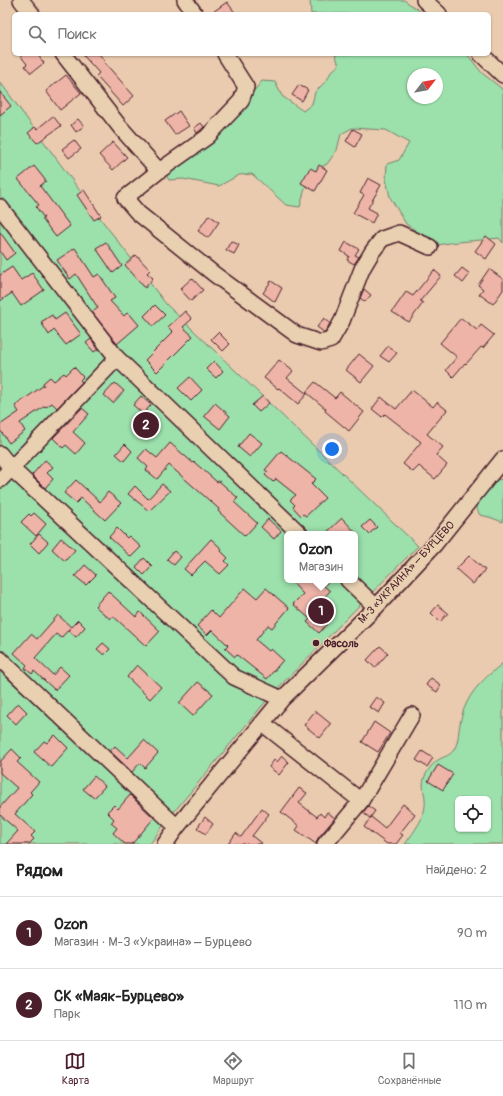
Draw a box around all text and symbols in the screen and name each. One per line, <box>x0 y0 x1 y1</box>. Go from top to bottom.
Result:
search box <box>12 12 491 56</box>
icon: search <box>26 23 48 45</box>
text: Поиск <box>58 25 97 44</box>
north arrow <box>407 68 443 104</box>
pin: 2 <box>133 410 159 440</box>
your location <box>322 439 342 459</box>
street label: М-3 «УКРАИНА» – БУРЦЕВО <box>356 519 457 626</box>
popup <box>284 531 358 583</box>
text: Ozon <box>299 540 333 559</box>
text: Магазин <box>299 559 343 575</box>
pin: 1 <box>308 596 334 626</box>
place label: Фасоль <box>323 637 359 650</box>
marker: Фасоль <box>311 638 321 648</box>
map controls <box>455 796 491 832</box>
button: locate <box>455 796 491 832</box>
text: Рядом <box>16 860 63 881</box>
text: Найдено: 2 <box>425 862 487 878</box>
text: Ozon <box>54 915 88 934</box>
text: 1 <box>26 925 32 941</box>
text: 90 m <box>457 925 487 941</box>
text: Магазин · М-3 «Украина» – Бурцево <box>54 934 252 950</box>
text: СК «Маяк-Бурцево» <box>54 987 184 1006</box>
text: 2 <box>25 997 33 1013</box>
text: 110 m <box>454 997 487 1013</box>
text: Парк <box>54 1006 81 1022</box>
tab: Карта <box>62 1050 89 1087</box>
tab: Маршрут <box>213 1050 254 1087</box>
tab: Сохранённые <box>378 1050 441 1087</box>

